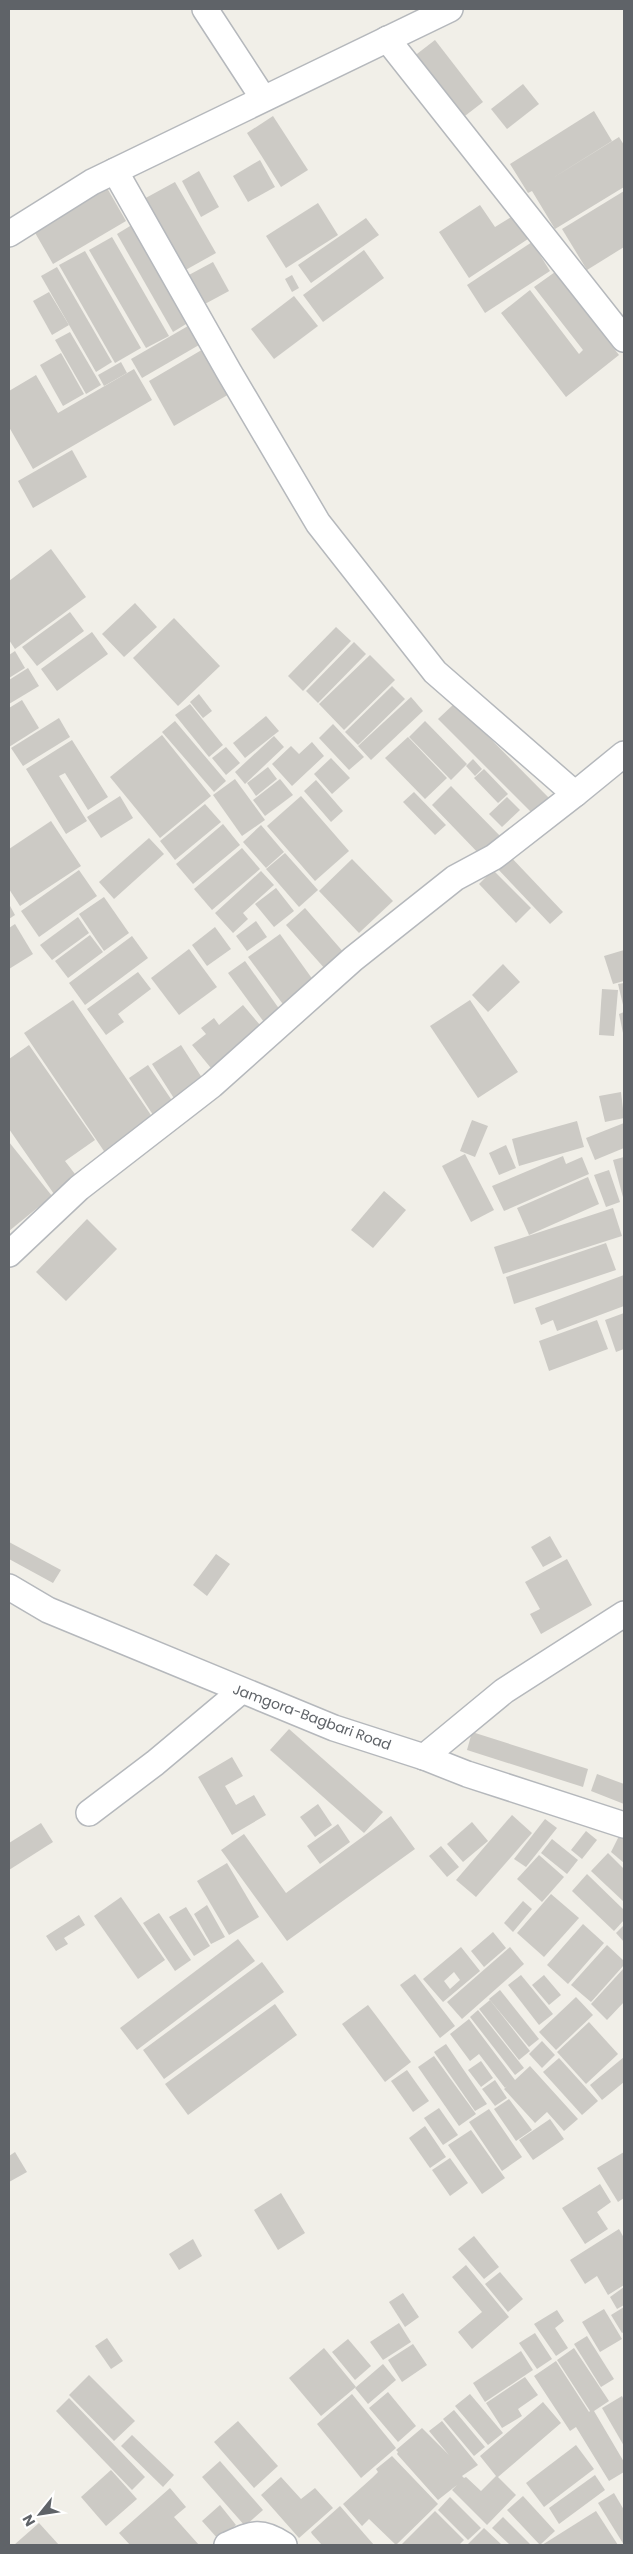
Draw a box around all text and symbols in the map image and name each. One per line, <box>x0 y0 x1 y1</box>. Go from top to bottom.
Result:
street label: Jamgora-Bagbari Road <box>230 1679 394 1755</box>
north arrow <box>15 2489 65 2539</box>
text: N <box>17 2511 40 2530</box>

